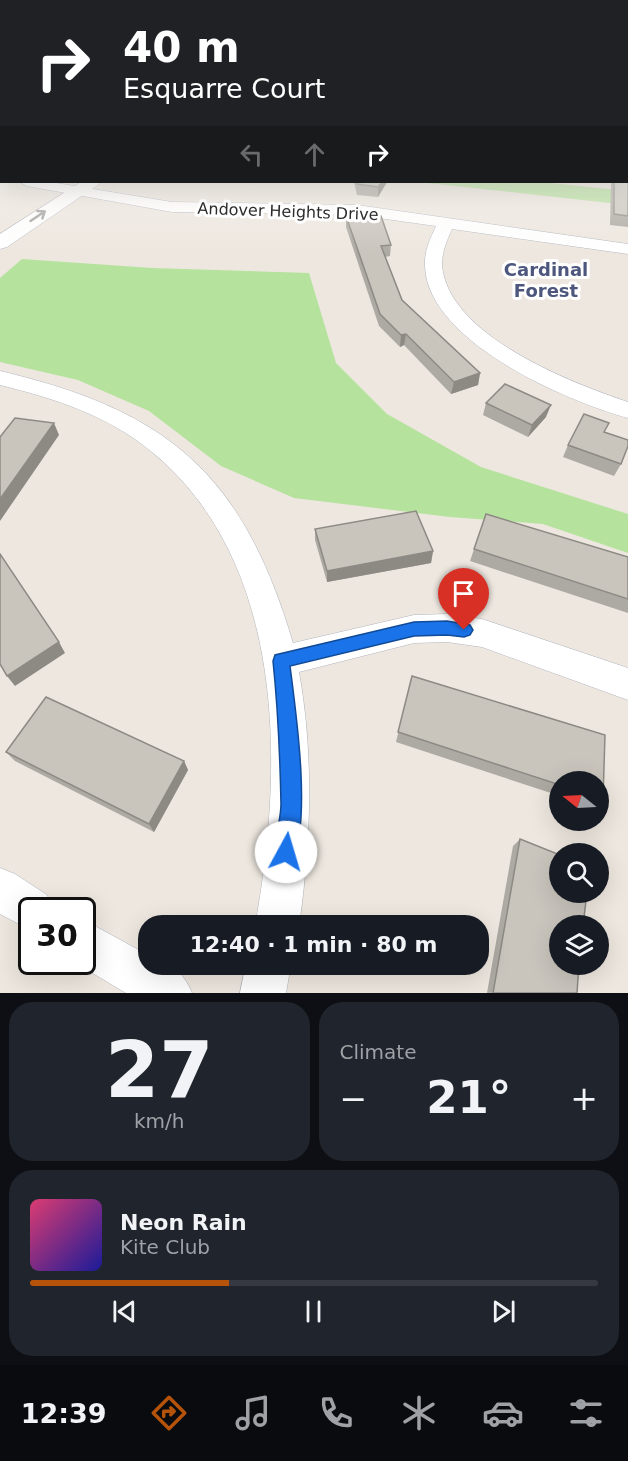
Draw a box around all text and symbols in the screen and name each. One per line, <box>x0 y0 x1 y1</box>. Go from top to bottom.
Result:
text: 40 m <box>123 23 240 72</box>
icon: right <box>24 24 102 102</box>
text: Esquarre Court <box>123 73 325 104</box>
icon: left <box>235 138 268 171</box>
icon: ahead <box>298 138 331 171</box>
icon: right <box>361 138 394 171</box>
street label: Andover Heights Drive <box>197 199 379 224</box>
one-way arrow <box>29 210 46 222</box>
district label: Cardinal Forest <box>504 259 588 301</box>
pin <box>438 568 489 630</box>
icon: arrive <box>447 577 480 610</box>
north arrow <box>549 771 609 831</box>
map controls <box>549 771 609 975</box>
position arrow <box>254 820 318 884</box>
button: search <box>549 843 609 903</box>
speed limit sign: 30 <box>18 897 96 975</box>
button: layers <box>549 915 609 975</box>
text: 12:40 · 1 min · 80 m <box>190 932 437 957</box>
text: 27 <box>105 1025 214 1115</box>
text: Climate <box>340 1040 416 1064</box>
text: 21° <box>426 1071 511 1124</box>
text: − <box>340 1079 367 1118</box>
text: + <box>570 1079 598 1118</box>
text: km/h <box>134 1109 184 1133</box>
text: Neon Rain <box>120 1210 247 1235</box>
text: Kite Club <box>120 1235 210 1259</box>
icon: previous <box>108 1295 141 1328</box>
icon: pause <box>297 1295 330 1328</box>
icon: next <box>487 1295 520 1328</box>
icon: directions <box>148 1392 190 1434</box>
icon: music <box>232 1392 274 1434</box>
icon: phone <box>315 1392 357 1434</box>
icon: climate <box>398 1392 440 1434</box>
icon: car <box>482 1392 524 1434</box>
icon: filters <box>565 1392 607 1434</box>
text: 12:39 <box>21 1398 107 1429</box>

